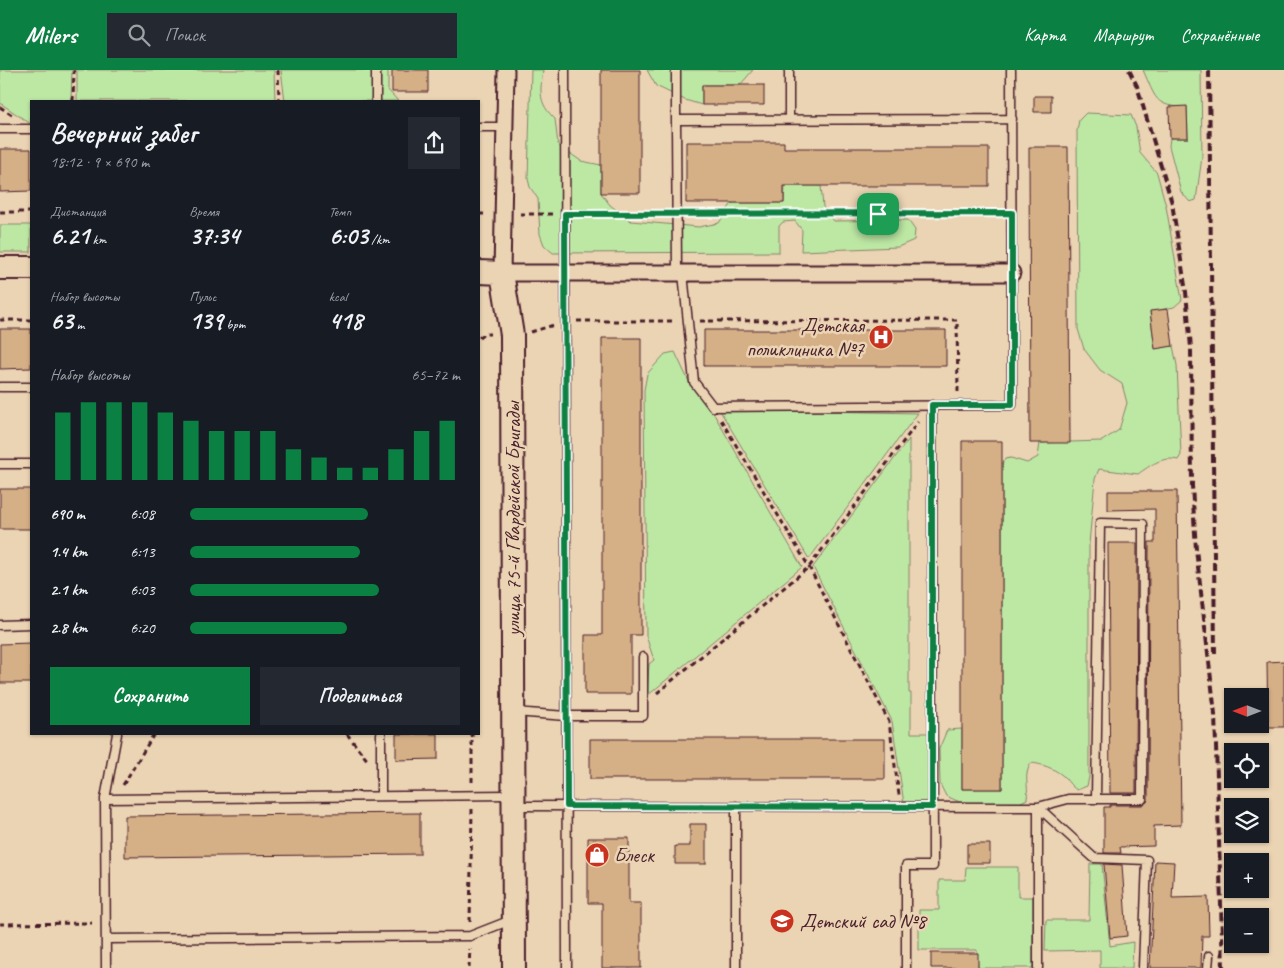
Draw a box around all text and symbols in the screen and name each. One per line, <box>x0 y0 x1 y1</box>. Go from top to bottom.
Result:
search box <box>107 13 457 58</box>
text: Milers <box>25 20 77 50</box>
icon: search <box>125 21 153 49</box>
text: Поиск <box>165 23 205 47</box>
text: Карта <box>1024 24 1065 46</box>
text: Маршрут <box>1093 24 1153 46</box>
text: Сохранённые <box>1181 24 1259 46</box>
text: Вечерний забег <box>50 115 197 150</box>
button: share <box>408 117 460 169</box>
text: 18:12 · 9 × 690 m <box>50 152 149 172</box>
pin <box>857 193 899 235</box>
icon: arrive <box>864 200 892 228</box>
text: Дистанция <box>50 203 106 220</box>
text: Время <box>189 203 219 220</box>
text: Темп <box>329 203 351 220</box>
text: 6.21 <box>50 220 89 252</box>
text: 37:34 <box>189 220 239 252</box>
text: 6:03 <box>329 220 368 252</box>
text: km <box>89 231 106 248</box>
text: /km <box>368 231 390 248</box>
text: Набор высоты <box>50 288 119 305</box>
text: Пульс <box>189 288 216 305</box>
text: kcal <box>329 288 347 305</box>
text: 63 <box>50 305 73 337</box>
text: 139 <box>189 305 223 337</box>
text: 418 <box>329 305 362 337</box>
place label: Детская поликлиника №7 <box>747 312 866 362</box>
text: m <box>73 316 84 333</box>
text: bpm <box>223 316 245 333</box>
hospital icon: Детская поликлиника №7 <box>868 324 894 350</box>
text: Набор высоты <box>50 365 129 385</box>
text: 65–72 m <box>411 365 460 385</box>
street label: улица 75-й Гвардейской Бригады <box>500 400 526 638</box>
text: 690 m <box>50 504 85 524</box>
text: 6:08 <box>130 504 155 524</box>
text: 1.4 km <box>50 542 87 562</box>
text: 6:13 <box>130 542 155 562</box>
text: 2.1 km <box>50 580 87 600</box>
text: 6:03 <box>130 580 155 600</box>
text: 2.8 km <box>50 618 87 638</box>
text: 6:20 <box>130 618 155 638</box>
button: Сохранить <box>50 667 250 725</box>
button: Поделиться <box>260 667 460 725</box>
north arrow <box>1224 688 1269 732</box>
map controls <box>1224 688 1269 953</box>
button: locate <box>1224 743 1269 788</box>
button: layers <box>1224 798 1269 843</box>
shop icon: Блеск <box>584 842 610 868</box>
place label: Блеск <box>614 842 655 868</box>
button: + <box>1224 853 1269 898</box>
school or university icon: Детский сад №8 <box>769 908 795 934</box>
place label: Детский сад №8 <box>800 908 929 934</box>
button: − <box>1224 908 1269 953</box>

